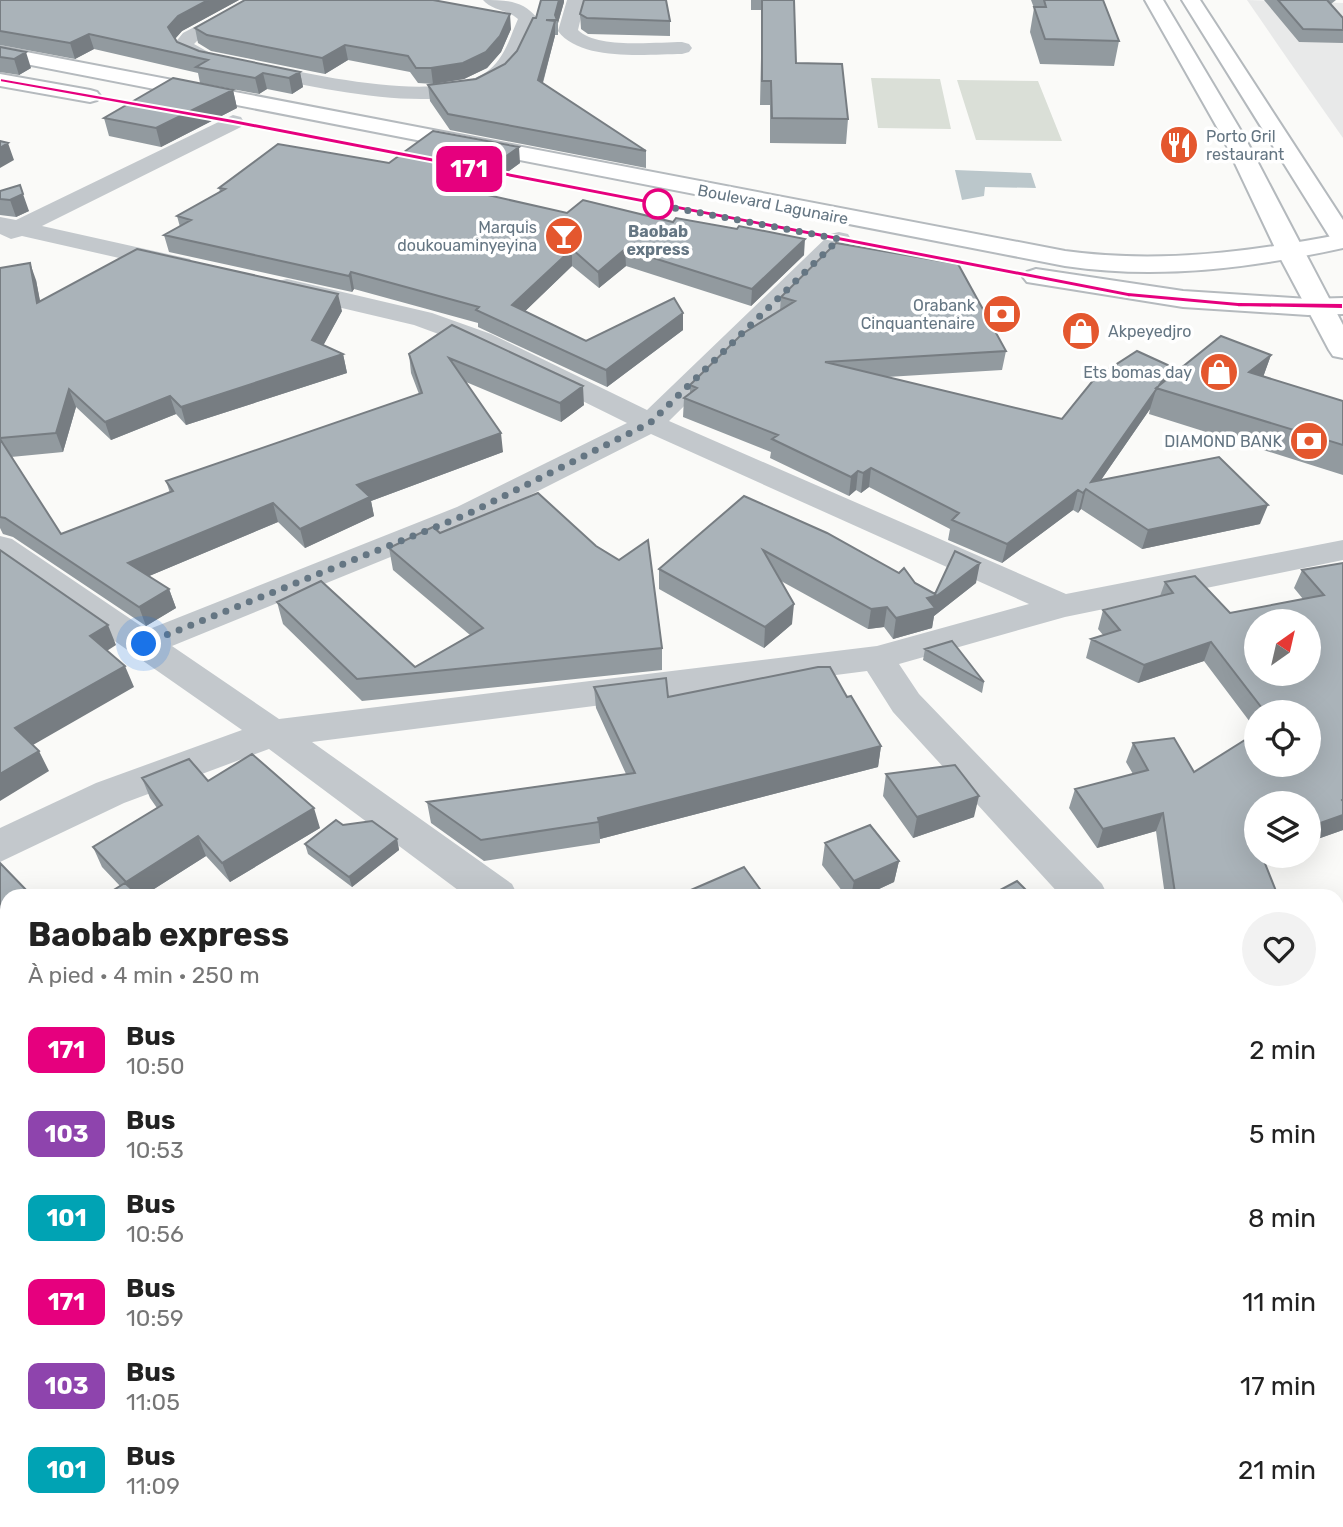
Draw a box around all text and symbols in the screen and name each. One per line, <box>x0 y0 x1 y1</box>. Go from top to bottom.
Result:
restaurant icon: Porto Gril restaurant <box>1158 124 1200 166</box>
place label: Porto Gril restaurant <box>1206 127 1284 164</box>
line badge: 171 <box>429 146 509 192</box>
text: 171 <box>450 155 488 183</box>
street label: Boulevard Lagunaire <box>696 181 850 228</box>
marker: Baobab express <box>643 189 673 219</box>
bar icon: Marquis doukouaminyeyina <box>543 215 585 257</box>
place label: Marquis doukouaminyeyina <box>397 218 537 255</box>
place label: Baobab express <box>626 222 690 259</box>
bank icon: Orabank Cinquantenaire <box>981 293 1023 335</box>
place label: Orabank Cinquantenaire <box>861 296 976 333</box>
shop icon: Akpeyedjro <box>1060 310 1102 352</box>
place label: Akpeyedjro <box>1108 322 1191 341</box>
shop icon: Ets bomas day <box>1198 351 1240 393</box>
place label: Ets bomas day <box>1083 363 1192 382</box>
bank icon: DIAMOND BANK <box>1288 420 1330 462</box>
place label: DIAMOND BANK <box>1164 432 1282 451</box>
north arrow <box>1244 609 1321 686</box>
map controls <box>1244 609 1321 868</box>
your location <box>126 626 161 661</box>
button: locate <box>1244 700 1321 777</box>
button: layers <box>1244 791 1321 868</box>
button: heart <box>1242 912 1316 986</box>
text: Baobab express <box>28 915 289 954</box>
text: À pied · 4 min · 250 m <box>28 961 260 989</box>
text: Bus <box>126 1021 175 1052</box>
text: 2 min <box>1249 1035 1316 1066</box>
text: 171 <box>48 1036 85 1064</box>
text: 10:50 <box>126 1052 185 1080</box>
text: Bus <box>126 1105 175 1136</box>
text: 5 min <box>1249 1119 1316 1150</box>
text: 103 <box>44 1120 89 1148</box>
text: 10:53 <box>126 1136 184 1164</box>
text: Bus <box>126 1189 175 1220</box>
text: 8 min <box>1248 1203 1316 1234</box>
text: 101 <box>46 1204 87 1232</box>
text: 10:56 <box>126 1220 184 1248</box>
text: Bus <box>126 1273 175 1304</box>
text: 11 min <box>1242 1287 1316 1318</box>
text: 171 <box>48 1288 85 1316</box>
text: 10:59 <box>126 1304 184 1332</box>
text: Bus <box>126 1357 175 1388</box>
text: 17 min <box>1240 1371 1316 1402</box>
text: 103 <box>44 1372 89 1400</box>
text: 11:05 <box>126 1388 180 1416</box>
text: Bus <box>126 1441 175 1472</box>
text: 21 min <box>1238 1455 1316 1486</box>
text: 101 <box>46 1456 87 1484</box>
text: 11:09 <box>126 1472 180 1500</box>

